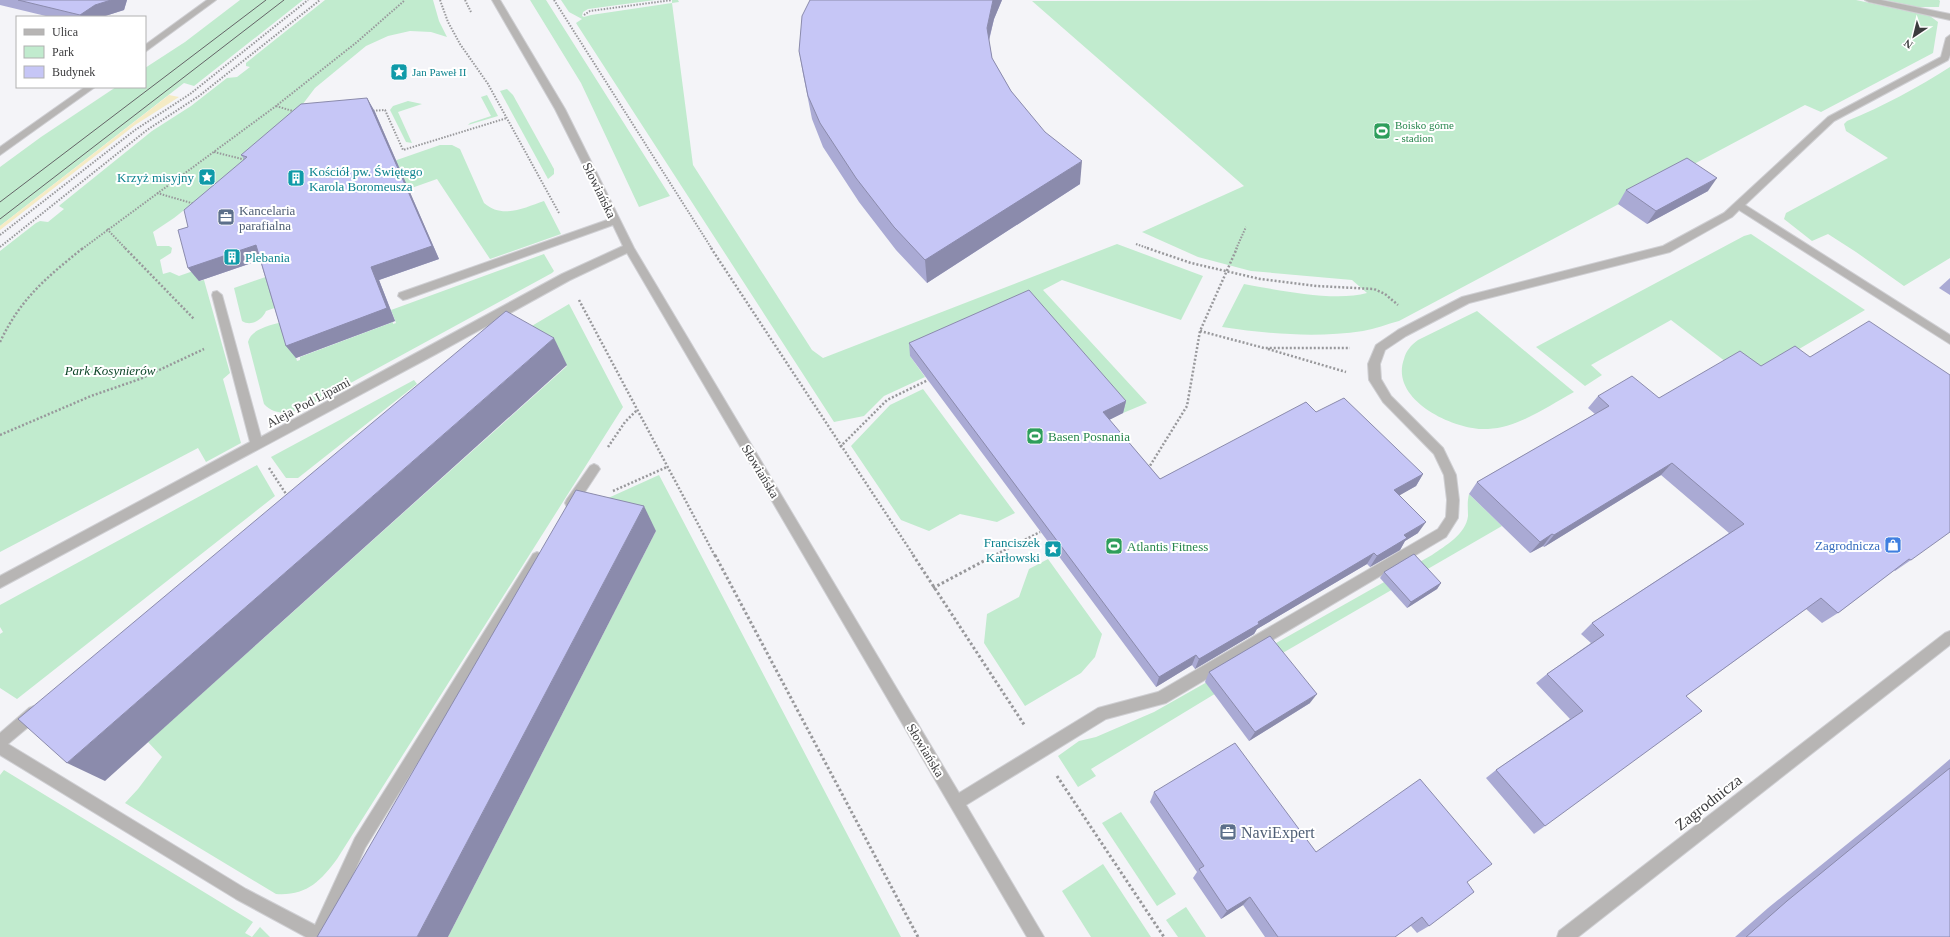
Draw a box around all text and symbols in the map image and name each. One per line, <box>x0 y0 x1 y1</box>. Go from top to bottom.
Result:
legend <box>16 16 146 88</box>
north arrow <box>1894 16 1934 56</box>
text: Ulica <box>52 25 79 39</box>
text: N <box>1902 37 1915 51</box>
text: Park <box>52 45 74 59</box>
place icon: Jan Paweł II <box>389 62 409 82</box>
text: Budynek <box>52 65 95 79</box>
place label: Jan Paweł II <box>412 66 467 78</box>
place label: Boisko górne - stadion <box>1395 119 1454 144</box>
sports icon: Boisko górne - stadion <box>1372 121 1392 141</box>
street label: Słowiańska <box>580 160 620 221</box>
place label: Kościół pw. Świętego Karola Boromeusza <box>309 164 423 194</box>
place icon: Krzyż misyjny <box>197 167 217 187</box>
building icon: Kościół pw. Świętego Karola Boromeusza <box>286 168 306 188</box>
place label: Krzyż misyjny <box>117 170 194 185</box>
place label: Kancelaria parafialna <box>239 203 296 233</box>
office icon: Kancelaria parafialna <box>216 207 236 227</box>
building icon: Plebania <box>222 247 242 267</box>
place label: Plebania <box>245 250 290 265</box>
park label: Park Kosynierów <box>64 363 156 378</box>
street label: Aleja Pod Lipami <box>264 374 353 431</box>
sports icon: Basen Posnania <box>1025 426 1045 446</box>
place label: Basen Posnania <box>1048 429 1130 444</box>
street label: Słowiańska <box>739 442 783 501</box>
place label: Franciszek Karłowski <box>984 535 1040 565</box>
shop icon: Zagrodnicza <box>1883 535 1903 555</box>
sports icon: Atlantis Fitness <box>1104 536 1124 556</box>
place label: Zagrodnicza <box>1815 538 1880 553</box>
place icon: Franciszek Karłowski <box>1043 539 1063 559</box>
place label: Atlantis Fitness <box>1127 539 1208 554</box>
street label: Słowiańska <box>904 721 948 780</box>
street label: Zagrodnicza <box>1672 771 1746 834</box>
office icon: NaviExpert <box>1218 822 1238 842</box>
place label: NaviExpert <box>1241 824 1315 842</box>

